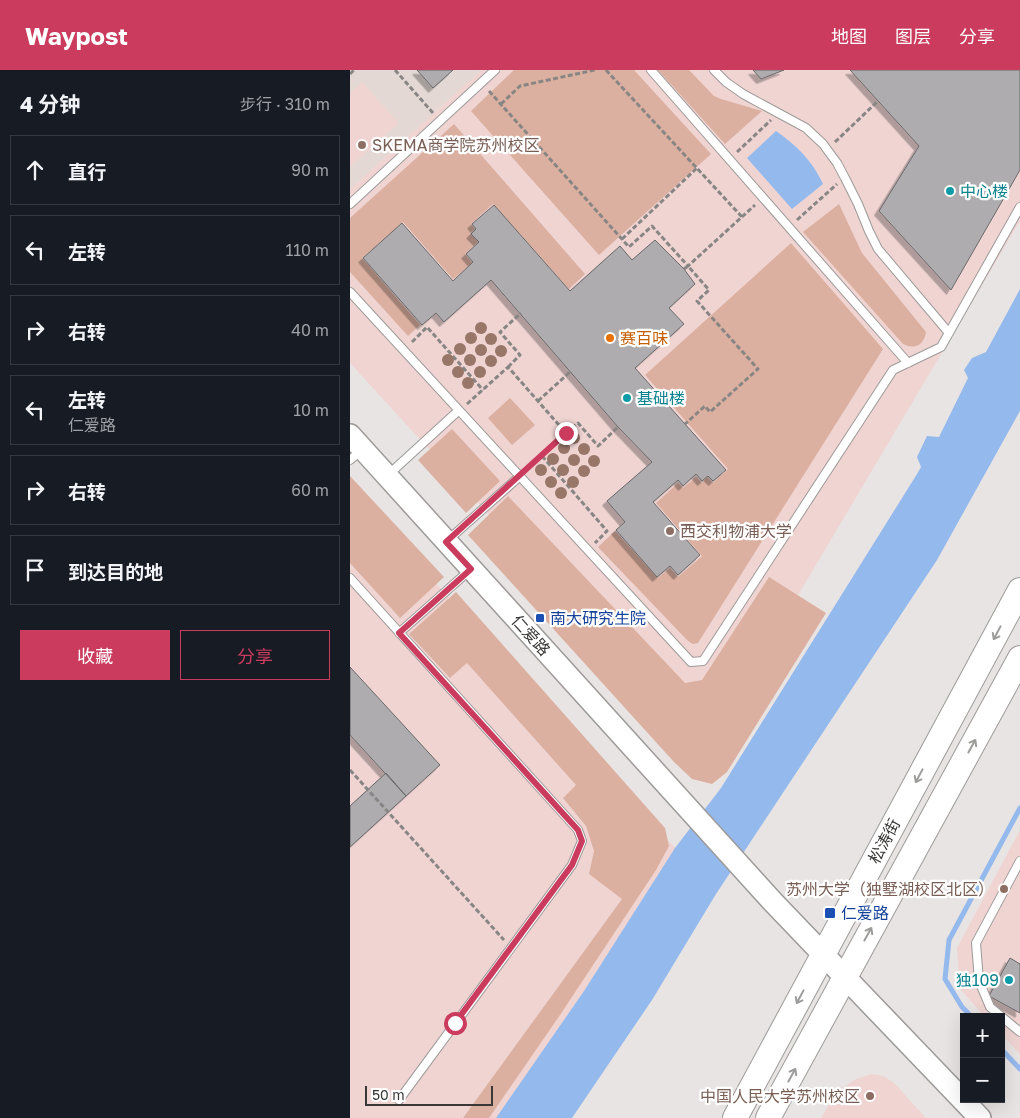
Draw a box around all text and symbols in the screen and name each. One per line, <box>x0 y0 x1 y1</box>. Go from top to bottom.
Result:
text: Waypost <box>25 21 128 50</box>
text: 地图 <box>831 25 867 47</box>
text: 图层 <box>895 25 931 47</box>
text: 分享 <box>959 25 995 47</box>
text: 4 分钟 <box>20 91 80 117</box>
text: 步行 · 310 m <box>240 94 330 114</box>
place label: SKEMA商学院苏州校区 <box>372 135 540 155</box>
marker: SKEMA商学院苏州校区 <box>356 139 368 151</box>
icon: ahead <box>21 156 49 184</box>
text: 直行 <box>68 160 106 183</box>
text: 90 m <box>291 160 329 180</box>
place label: 中心楼 <box>960 181 1008 201</box>
marker: 中心楼 <box>944 185 956 197</box>
icon: left <box>21 236 49 264</box>
text: 左转 <box>68 240 106 263</box>
text: 110 m <box>285 240 329 260</box>
icon: right <box>21 316 49 344</box>
text: 右转 <box>68 320 106 343</box>
text: 40 m <box>291 320 329 340</box>
place label: 赛百味 <box>620 328 668 348</box>
marker: 赛百味 <box>604 332 616 344</box>
text: 左转 <box>68 388 106 411</box>
place label: 基础楼 <box>637 388 685 408</box>
marker: 基础楼 <box>621 392 633 404</box>
icon: left <box>21 396 49 424</box>
text: 10 m <box>293 400 329 420</box>
text: 仁爱路 <box>68 415 116 435</box>
route end <box>555 422 578 445</box>
icon: right <box>21 476 49 504</box>
text: 右转 <box>68 480 106 503</box>
text: 60 m <box>291 480 329 500</box>
place label: 西交利物浦大学 <box>680 521 792 541</box>
marker: 西交利物浦大学 <box>664 525 676 537</box>
icon: arrive <box>21 556 49 584</box>
text: 到达目的地 <box>68 560 163 583</box>
place label: 南大研究生院 <box>550 608 646 628</box>
street label: 仁爱路 <box>508 610 554 660</box>
marker: 南大研究生院 <box>534 612 546 624</box>
one-way arrow <box>992 625 1001 640</box>
button: 收藏 <box>20 630 170 680</box>
button: 分享 <box>180 630 330 680</box>
one-way arrow <box>967 738 977 753</box>
one-way arrow <box>914 768 924 783</box>
street label: 松涛街 <box>864 815 904 867</box>
place label: 苏州大学（独墅湖校区北区） <box>786 879 994 899</box>
marker: 苏州大学（独墅湖校区北区） <box>998 883 1010 895</box>
place label: 仁爱路 <box>841 903 889 923</box>
marker: 仁爱路 <box>823 906 837 920</box>
one-way arrow <box>864 927 874 942</box>
place label: 独109 <box>956 970 999 990</box>
marker: 独109 <box>1003 974 1015 986</box>
one-way arrow <box>795 989 804 1004</box>
route start <box>444 1012 467 1035</box>
map controls <box>960 1013 1005 1103</box>
button: + <box>960 1013 1005 1058</box>
button: − <box>960 1058 1005 1103</box>
one-way arrow <box>787 1068 797 1083</box>
scale bar <box>365 1083 492 1106</box>
text: 50 m <box>372 1086 405 1103</box>
place label: 中国人民大学苏州校区 <box>700 1086 860 1106</box>
marker: 中国人民大学苏州校区 <box>864 1090 876 1102</box>

